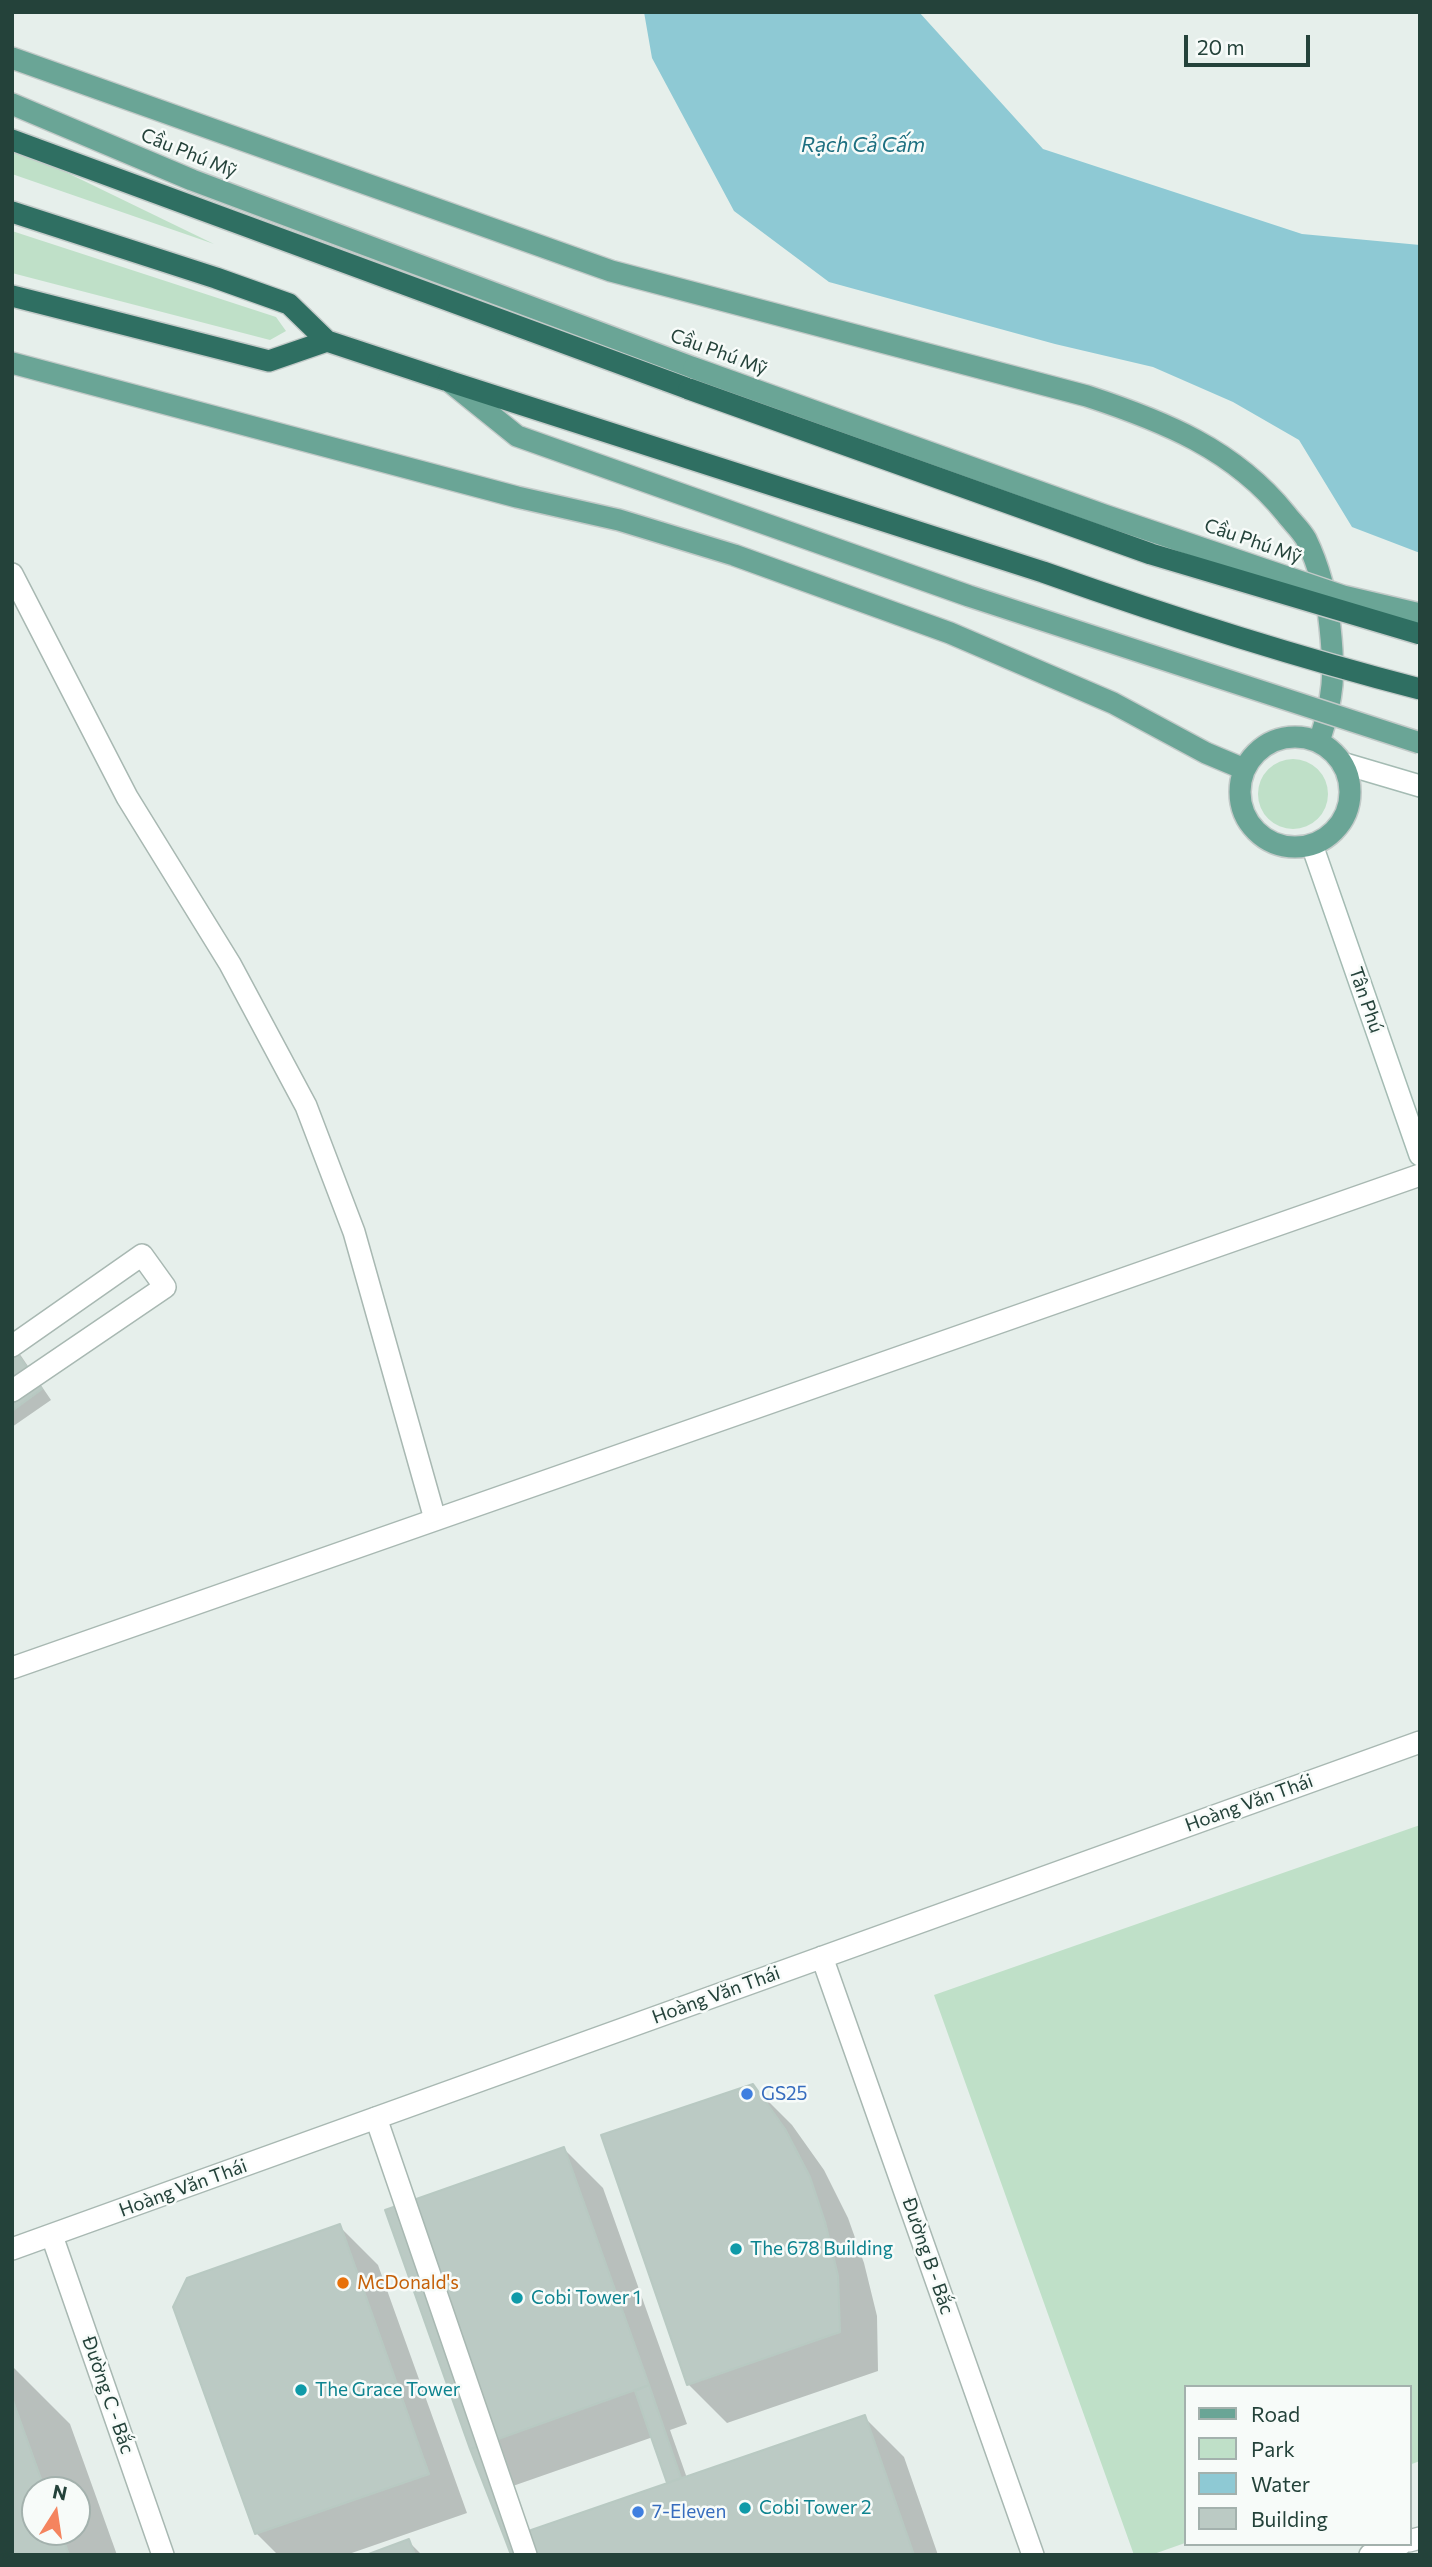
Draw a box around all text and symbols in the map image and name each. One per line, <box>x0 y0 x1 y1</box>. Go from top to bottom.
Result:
scale bar <box>1187 21 1313 65</box>
text: 20 m <box>1197 34 1245 59</box>
street label: Cầu Phú Mỹ <box>138 123 240 183</box>
water label: Rạch Cả Cấm <box>801 132 925 158</box>
street label: Cầu Phú Mỹ <box>667 324 771 380</box>
street label: Cầu Phú Mỹ <box>1201 514 1305 568</box>
street label: Tân Phú <box>1344 964 1388 1036</box>
street label: Hoàng Văn Thái <box>1182 1769 1316 1837</box>
street label: Hoàng Văn Thái <box>649 1961 783 2029</box>
place label: GS25 <box>761 2083 808 2105</box>
marker: GS25 <box>739 2086 755 2102</box>
street label: Hoàng Văn Thái <box>116 2154 250 2222</box>
street label: Đường B - Bắc <box>897 2195 959 2317</box>
place label: The 678 Building <box>750 2238 893 2260</box>
marker: The 678 Building <box>728 2241 744 2257</box>
place label: McDonald's <box>357 2272 459 2294</box>
marker: McDonald's <box>335 2275 351 2291</box>
place label: Cobi Tower 1 <box>531 2287 641 2309</box>
marker: Cobi Tower 1 <box>509 2290 525 2306</box>
street label: Đường C - Bắc <box>77 2333 139 2457</box>
place label: The Grace Tower <box>315 2379 460 2401</box>
marker: The Grace Tower <box>293 2382 309 2398</box>
legend <box>1184 2385 1411 2546</box>
text: Road <box>1251 2401 1300 2426</box>
text: Park <box>1251 2436 1295 2461</box>
text: Water <box>1251 2471 1310 2496</box>
north arrow <box>21 2476 91 2546</box>
text: N <box>51 2479 69 2505</box>
place label: Cobi Tower 2 <box>759 2497 872 2519</box>
marker: Cobi Tower 2 <box>737 2500 753 2516</box>
place label: 7-Eleven <box>652 2501 726 2523</box>
marker: 7-Eleven <box>630 2504 646 2520</box>
text: Building <box>1251 2506 1328 2531</box>

